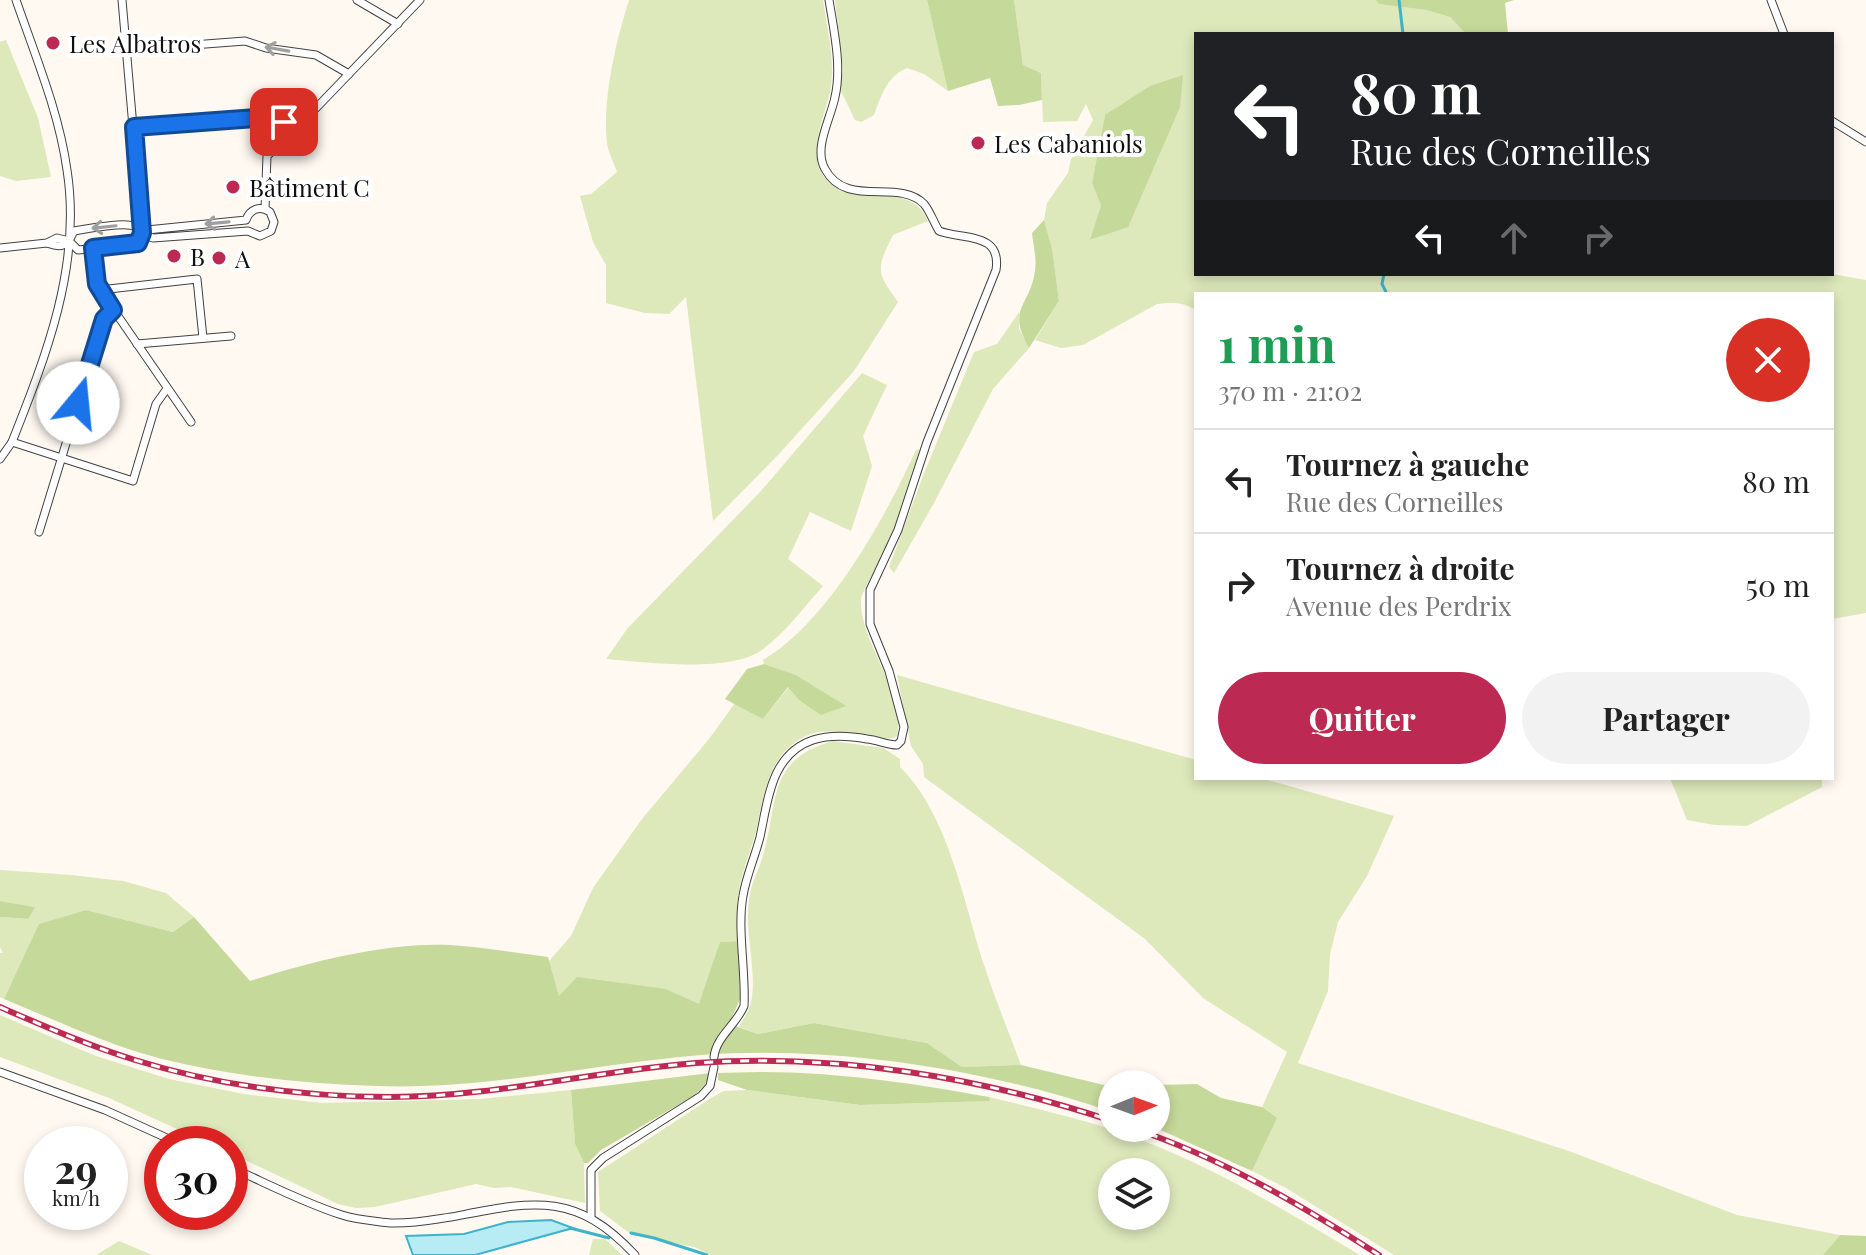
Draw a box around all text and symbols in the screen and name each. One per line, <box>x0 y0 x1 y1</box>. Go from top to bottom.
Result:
place label: Les Albatros <box>69 27 201 59</box>
marker: Les Albatros <box>44 34 62 52</box>
one-way arrow <box>265 41 290 56</box>
text: 80 m <box>1350 54 1481 129</box>
icon: left <box>1218 64 1322 168</box>
pin <box>250 88 318 156</box>
icon: arrive <box>262 100 306 144</box>
text: Rue des Corneilles <box>1350 126 1651 174</box>
place label: Les Cabaniols <box>994 127 1143 159</box>
marker: Les Cabaniols <box>969 134 987 152</box>
place label: Bâtiment C <box>249 171 370 203</box>
marker: Bâtiment C <box>224 178 242 196</box>
one-way arrow <box>204 216 231 231</box>
icon: left <box>1408 216 1452 260</box>
icon: ahead <box>1492 216 1536 260</box>
icon: right <box>1576 216 1620 260</box>
one-way arrow <box>91 220 118 235</box>
place label: B <box>190 240 205 272</box>
place label: A <box>234 242 251 274</box>
marker: B <box>165 247 183 265</box>
marker: A <box>210 249 228 267</box>
text: 1 min <box>1218 311 1336 375</box>
button: close <box>1726 318 1810 402</box>
position arrow <box>36 361 120 445</box>
text: 370 m · 21:02 <box>1218 373 1362 408</box>
text: Tournez à gauche <box>1286 444 1529 484</box>
icon: left <box>1218 459 1262 503</box>
text: 80 m <box>1742 461 1810 501</box>
text: Rue des Corneilles <box>1286 484 1503 519</box>
text: Tournez à droite <box>1286 548 1515 588</box>
icon: right <box>1218 563 1262 607</box>
text: 50 m <box>1745 565 1810 605</box>
text: Avenue des Perdrix <box>1286 588 1512 623</box>
button: Quitter <box>1218 672 1506 764</box>
button: Partager <box>1522 672 1810 764</box>
north arrow <box>1098 1070 1170 1142</box>
map controls <box>1098 1070 1170 1230</box>
speed limit sign: 30 <box>144 1126 248 1230</box>
text: 29 <box>54 1141 98 1194</box>
button: layers <box>1098 1158 1170 1230</box>
text: km/h <box>52 1184 100 1211</box>

